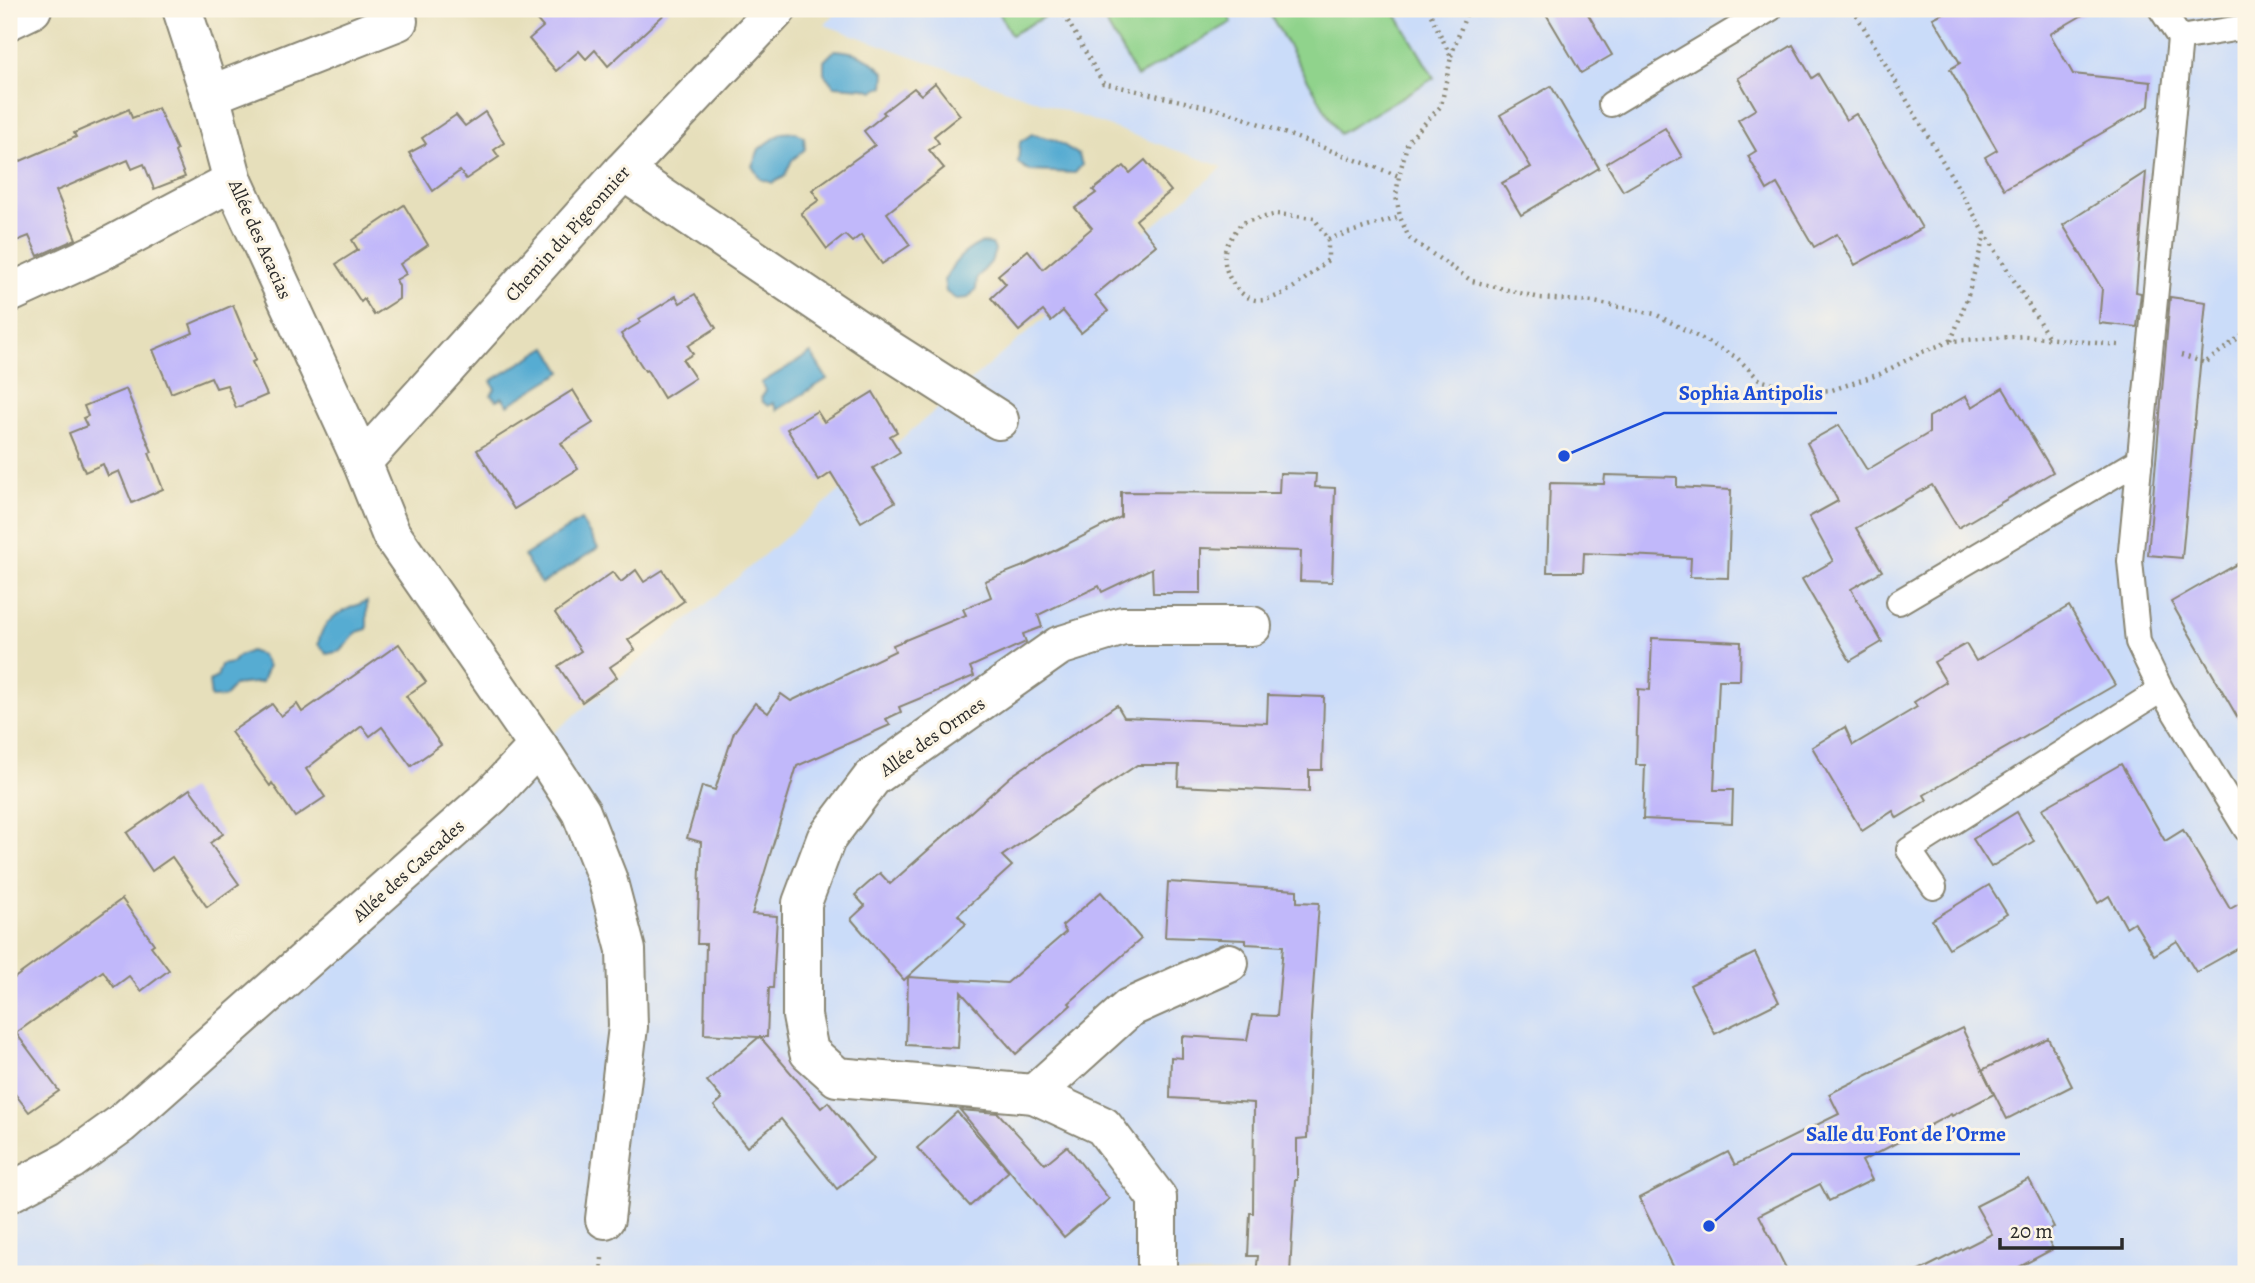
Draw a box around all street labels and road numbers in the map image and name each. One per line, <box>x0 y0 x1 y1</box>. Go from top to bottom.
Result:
street label: Chemin du Pigeonnier <box>499 160 636 307</box>
street label: Allée des Acacias <box>222 175 298 303</box>
street label: Allée des Ormes <box>874 691 991 783</box>
street label: Allée des Cascades <box>346 813 470 929</box>

